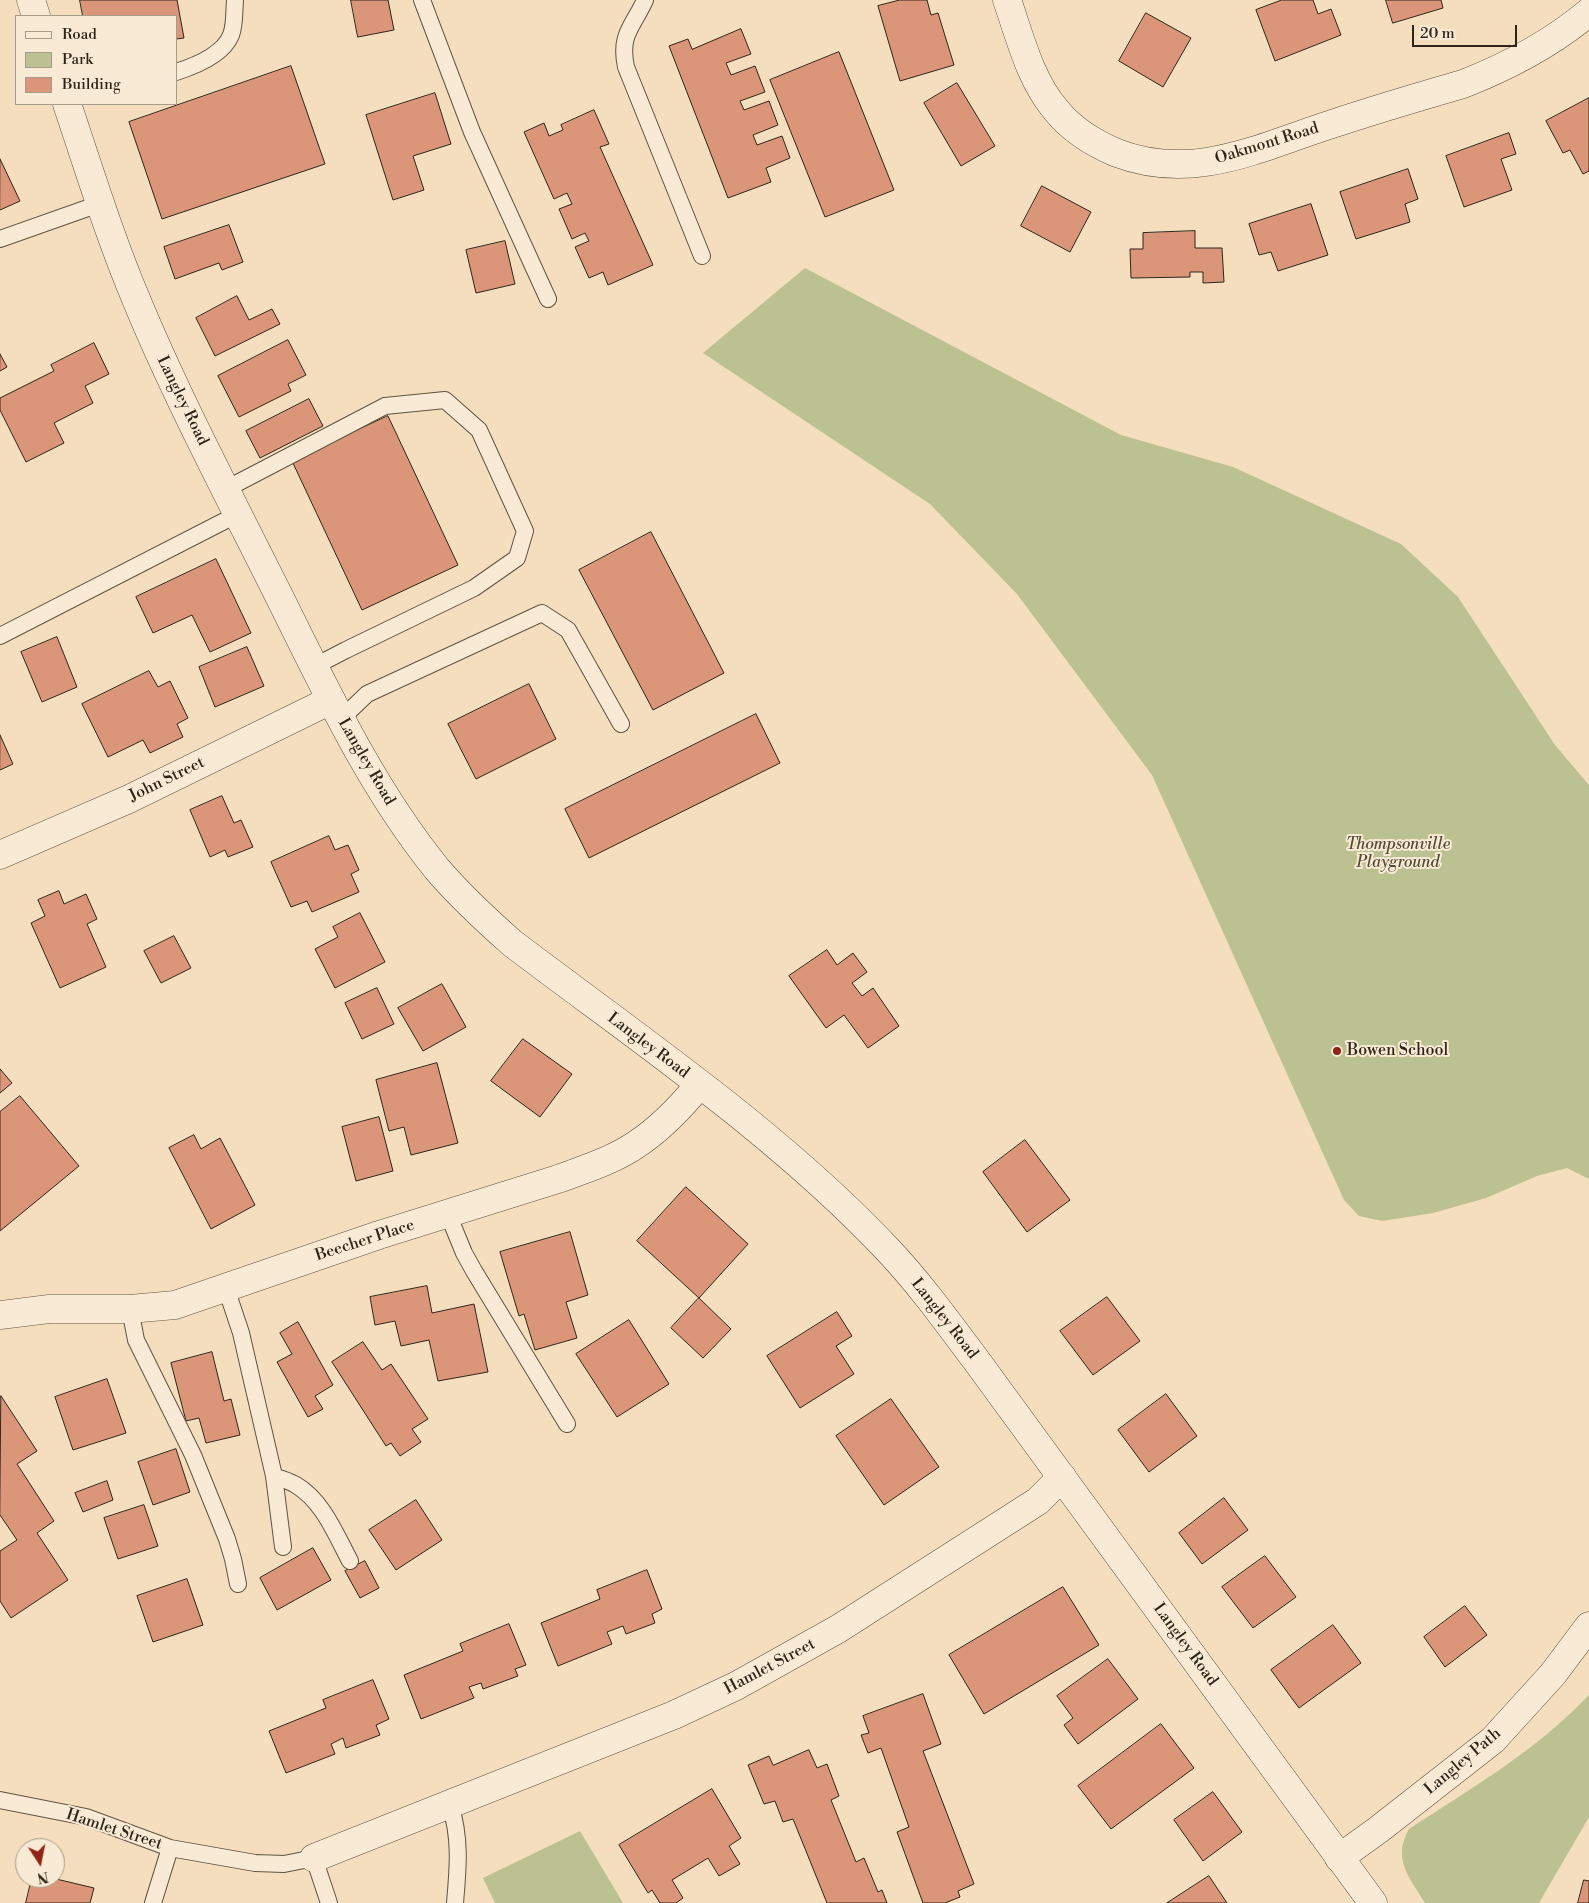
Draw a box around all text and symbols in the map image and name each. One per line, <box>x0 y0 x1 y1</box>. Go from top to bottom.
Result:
legend <box>15 15 178 105</box>
scale bar <box>1414 15 1519 47</box>
text: 20 m <box>1420 24 1455 43</box>
text: Road <box>62 25 97 44</box>
text: Park <box>62 50 93 69</box>
text: Building <box>62 75 121 94</box>
street label: Oakmont Road <box>1213 119 1321 169</box>
street label: Langley Road <box>152 353 212 449</box>
street label: Langley Road <box>333 715 399 809</box>
street label: John Street <box>126 753 208 807</box>
park label: Thompsonville Playground <box>1346 835 1450 873</box>
street label: Langley Road <box>603 1009 693 1083</box>
place label: Bowen School <box>1347 1041 1448 1061</box>
marker: Bowen School <box>1331 1045 1343 1057</box>
street label: Beecher Place <box>313 1216 417 1266</box>
street label: Langley Road <box>906 1275 982 1363</box>
street label: Langley Road <box>1149 1600 1221 1690</box>
street label: Hamlet Street <box>721 1635 819 1699</box>
street label: Langley Path <box>1421 1724 1505 1800</box>
street label: Hamlet Street <box>63 1805 165 1855</box>
north arrow <box>15 1838 65 1888</box>
text: N <box>36 1867 50 1887</box>

